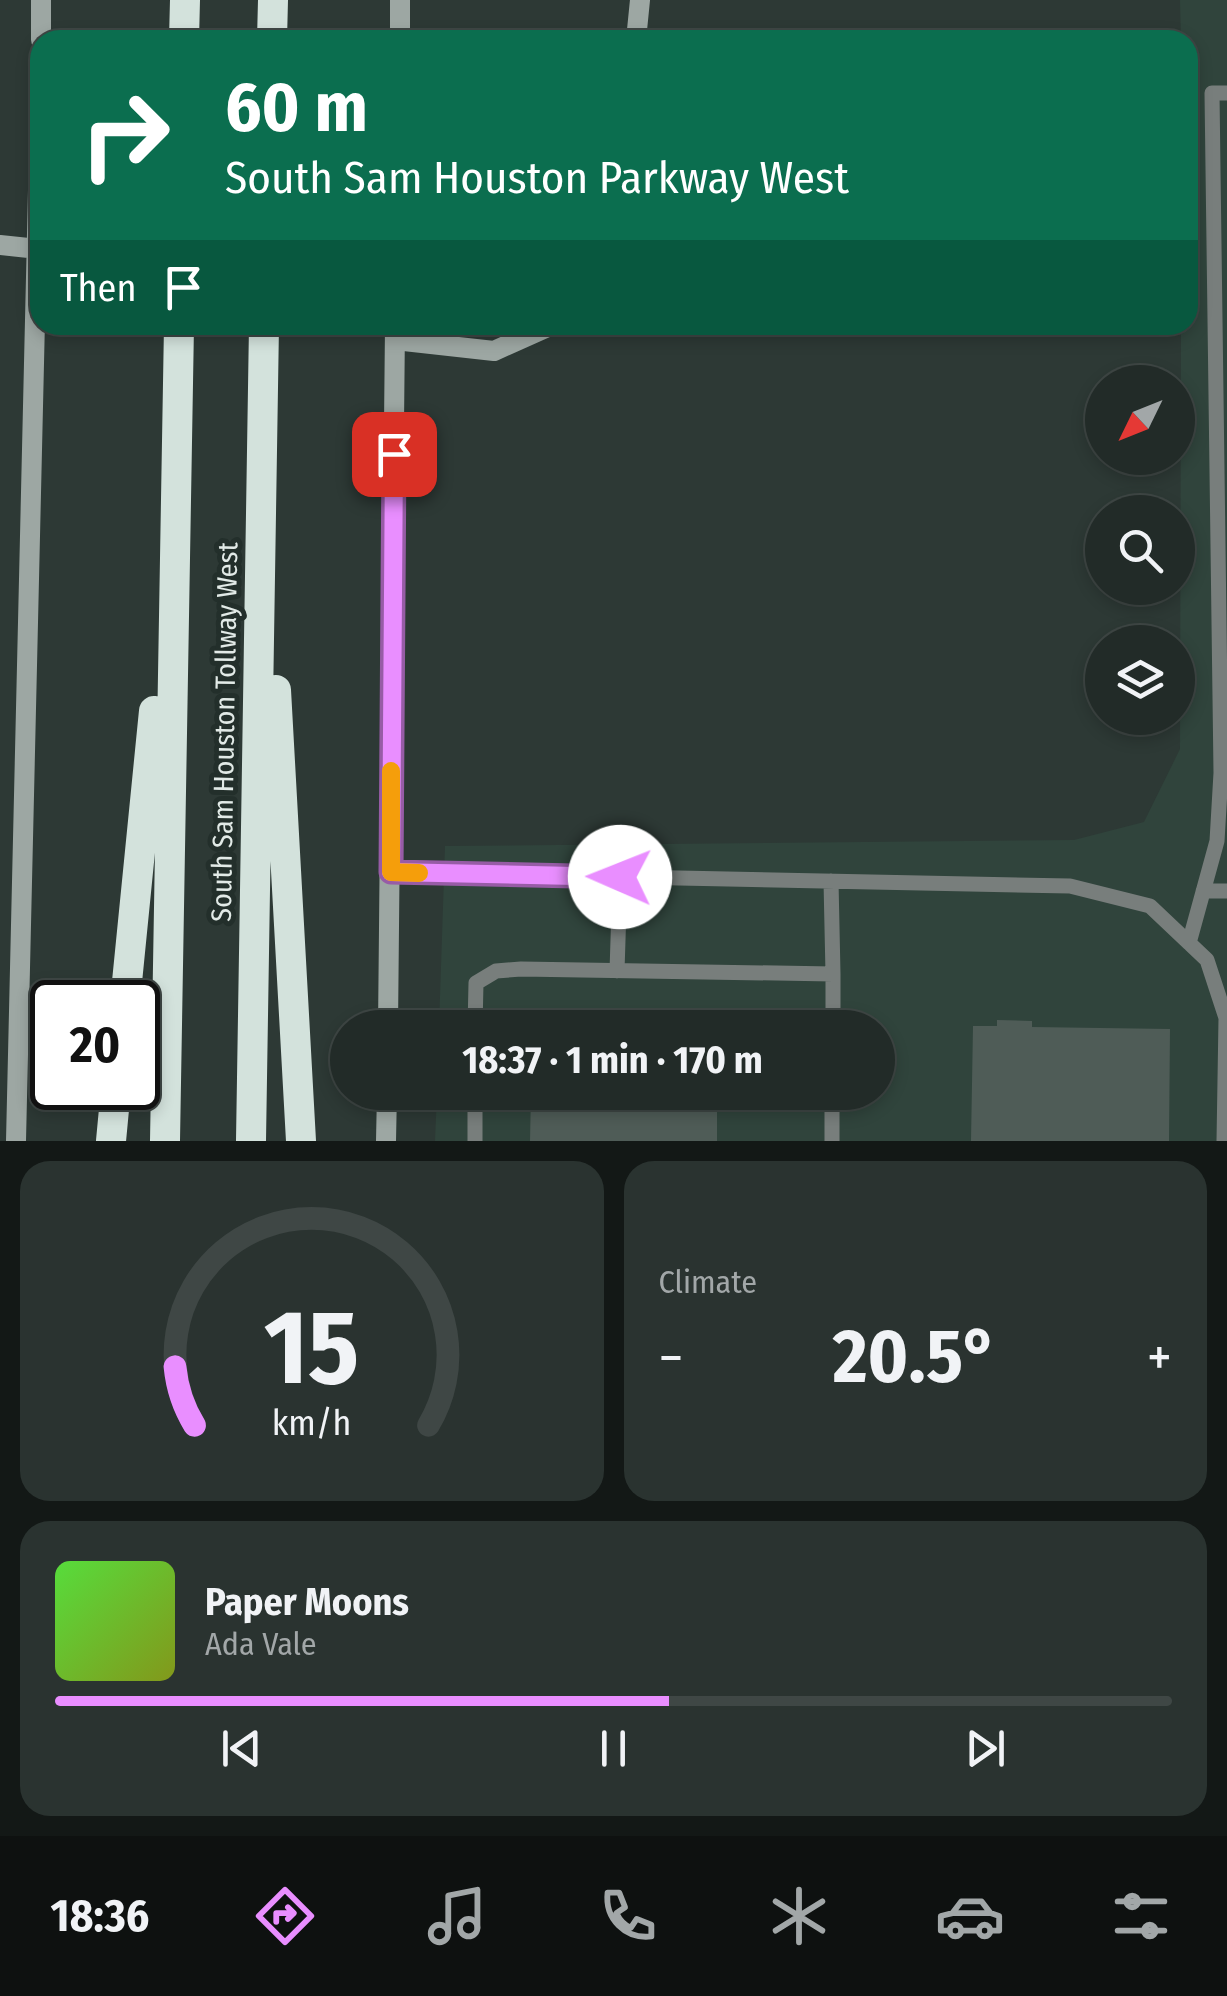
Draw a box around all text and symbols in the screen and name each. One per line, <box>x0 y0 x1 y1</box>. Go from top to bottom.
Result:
text: 60 m <box>225 66 368 150</box>
icon: right <box>60 70 190 200</box>
text: South Sam Houston Parkway West <box>225 151 849 205</box>
icon: arrive <box>156 260 211 315</box>
text: Then <box>60 265 136 311</box>
north arrow <box>1085 365 1195 475</box>
map controls <box>1085 365 1195 735</box>
pin <box>352 412 437 497</box>
icon: arrive <box>367 427 422 482</box>
button: search <box>1085 495 1195 605</box>
street label: South Sam Houston Tollway West <box>205 541 244 922</box>
button: layers <box>1085 625 1195 735</box>
position arrow <box>568 825 672 929</box>
speed limit sign: 20 <box>30 980 160 1110</box>
text: 18:37 · 1 min · 170 m <box>462 1037 763 1083</box>
text: Climate <box>659 1263 757 1301</box>
text: 15 <box>264 1286 359 1411</box>
text: 20.5° <box>833 1312 998 1402</box>
text: − <box>659 1325 683 1391</box>
text: + <box>1147 1325 1172 1391</box>
text: km/h <box>272 1402 352 1444</box>
text: Paper Moons <box>205 1579 409 1625</box>
text: Ada Vale <box>205 1625 317 1663</box>
icon: previous <box>214 1721 269 1776</box>
icon: pause <box>586 1721 641 1776</box>
icon: next <box>958 1721 1013 1776</box>
icon: directions <box>250 1881 320 1951</box>
icon: music <box>422 1881 492 1951</box>
icon: phone <box>593 1881 663 1951</box>
icon: climate <box>764 1881 834 1951</box>
icon: car <box>935 1881 1005 1951</box>
icon: filters <box>1106 1881 1176 1951</box>
text: 18:36 <box>51 1889 149 1943</box>

